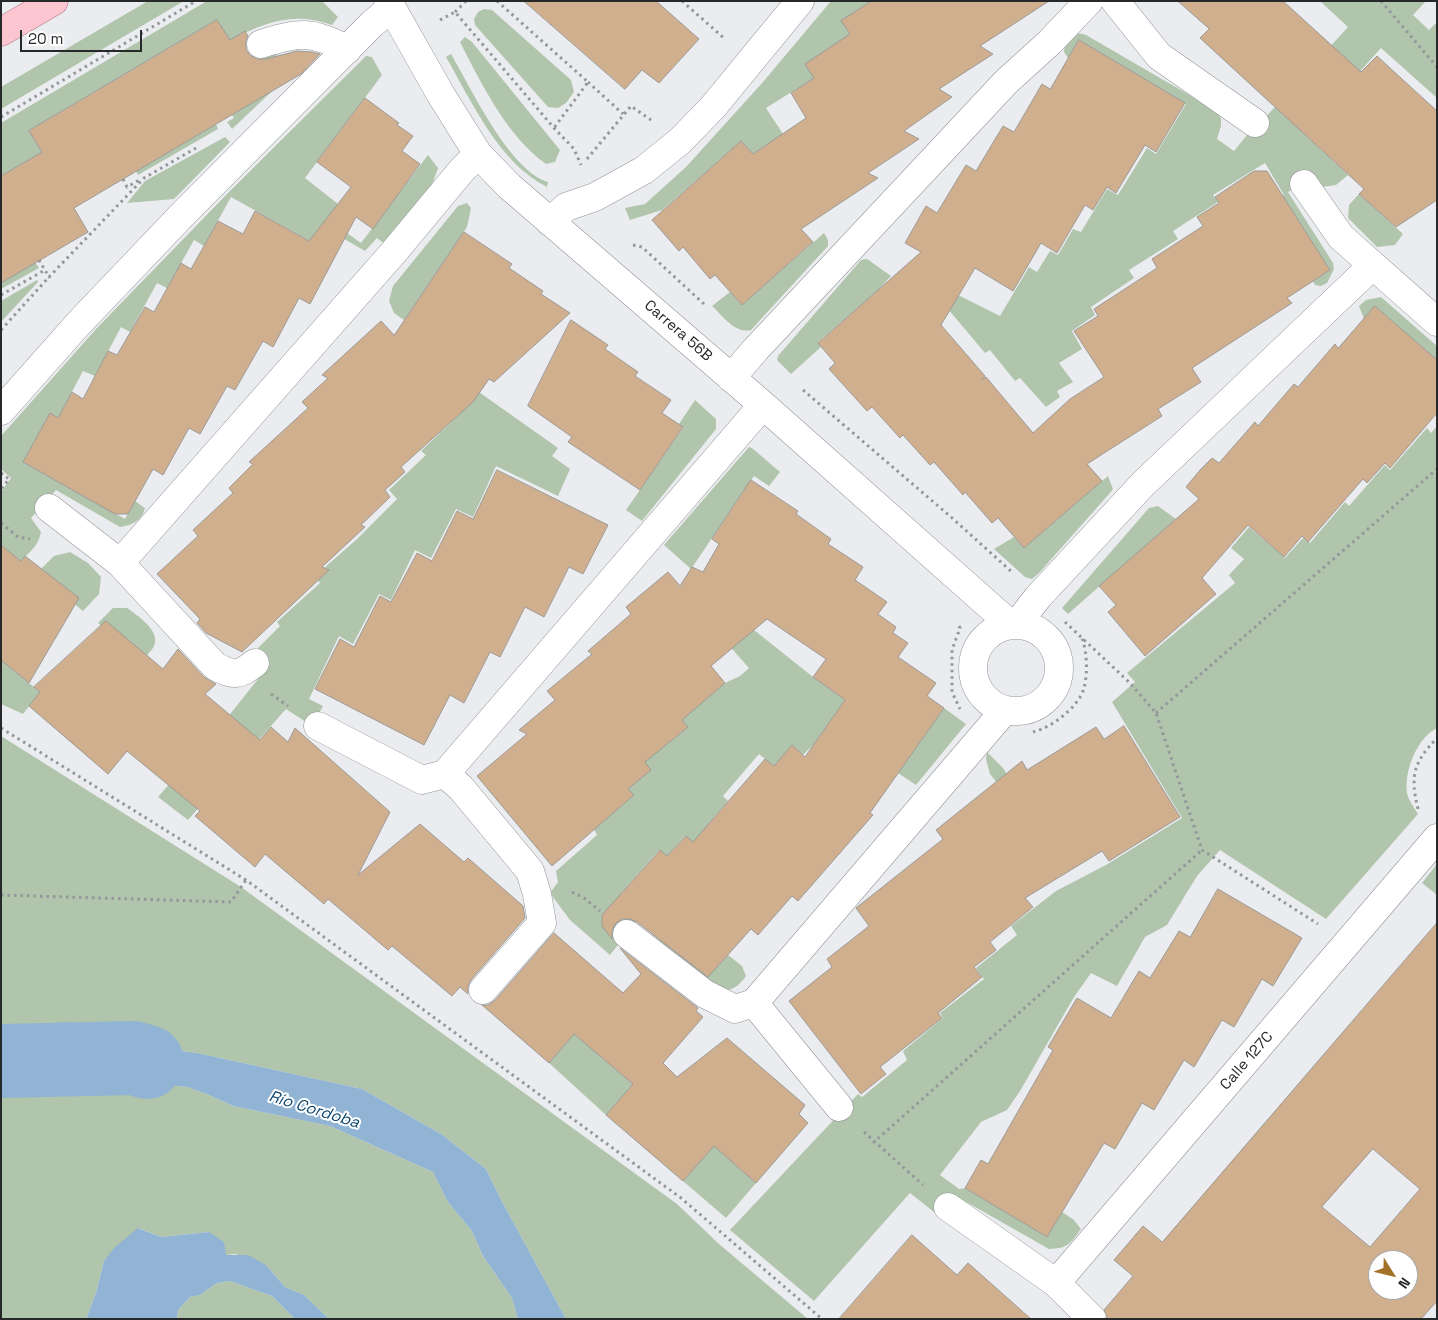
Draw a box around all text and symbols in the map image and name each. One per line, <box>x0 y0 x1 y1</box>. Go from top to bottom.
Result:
scale bar <box>22 20 145 52</box>
text: 20 m <box>28 29 63 48</box>
street label: Carrera 56B <box>640 297 716 365</box>
street label: Calle 127C <box>1217 1028 1277 1094</box>
water label: Río Cordoba <box>266 1087 362 1133</box>
north arrow <box>1368 1250 1418 1300</box>
text: N <box>1394 1274 1414 1292</box>

